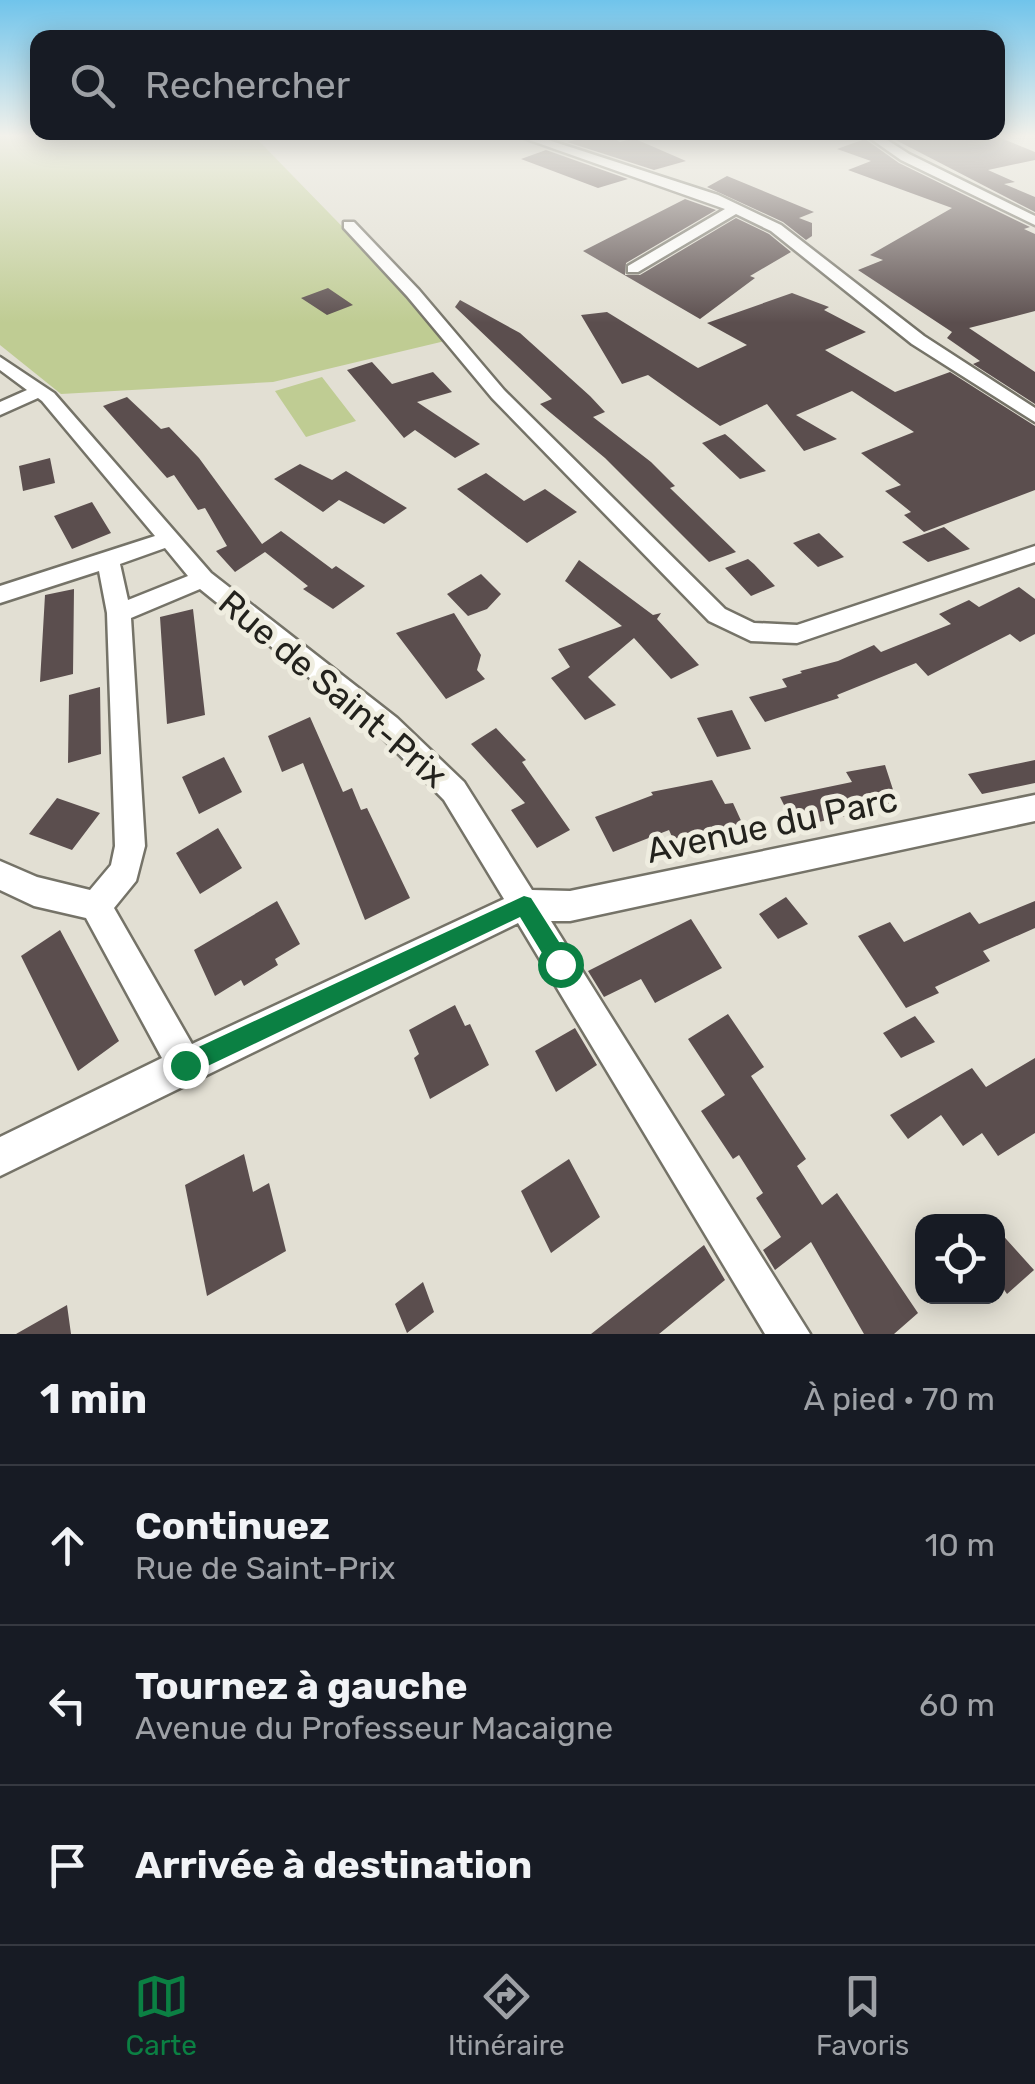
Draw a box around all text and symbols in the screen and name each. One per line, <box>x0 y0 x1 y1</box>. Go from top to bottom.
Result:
search box <box>30 30 1005 140</box>
icon: search <box>65 58 120 113</box>
text: Rechercher <box>145 62 350 108</box>
street label: Rue de Saint-Prix <box>210 581 456 797</box>
street label: Avenue du Parc <box>643 778 901 872</box>
route start <box>538 942 584 988</box>
route end <box>163 1043 209 1089</box>
map controls <box>915 1214 1005 1304</box>
button: locate <box>915 1214 1005 1304</box>
text: 1 min <box>40 1374 147 1424</box>
text: À pied · 70 m <box>804 1380 995 1418</box>
text: Continuez <box>135 1503 330 1549</box>
icon: ahead <box>40 1518 95 1573</box>
text: 10 m <box>925 1526 995 1564</box>
text: Rue de Saint-Prix <box>135 1549 395 1587</box>
text: Tournez à gauche <box>135 1663 468 1709</box>
icon: left <box>40 1678 95 1733</box>
text: 60 m <box>919 1686 995 1724</box>
text: Avenue du Professeur Macaigne <box>135 1709 613 1747</box>
icon: arrive <box>40 1838 95 1893</box>
text: Arrivée à destination <box>135 1842 532 1888</box>
tab: Carte <box>126 1969 197 2062</box>
tab: Itinéraire <box>448 1969 565 2062</box>
tab: Favoris <box>816 1969 909 2062</box>

